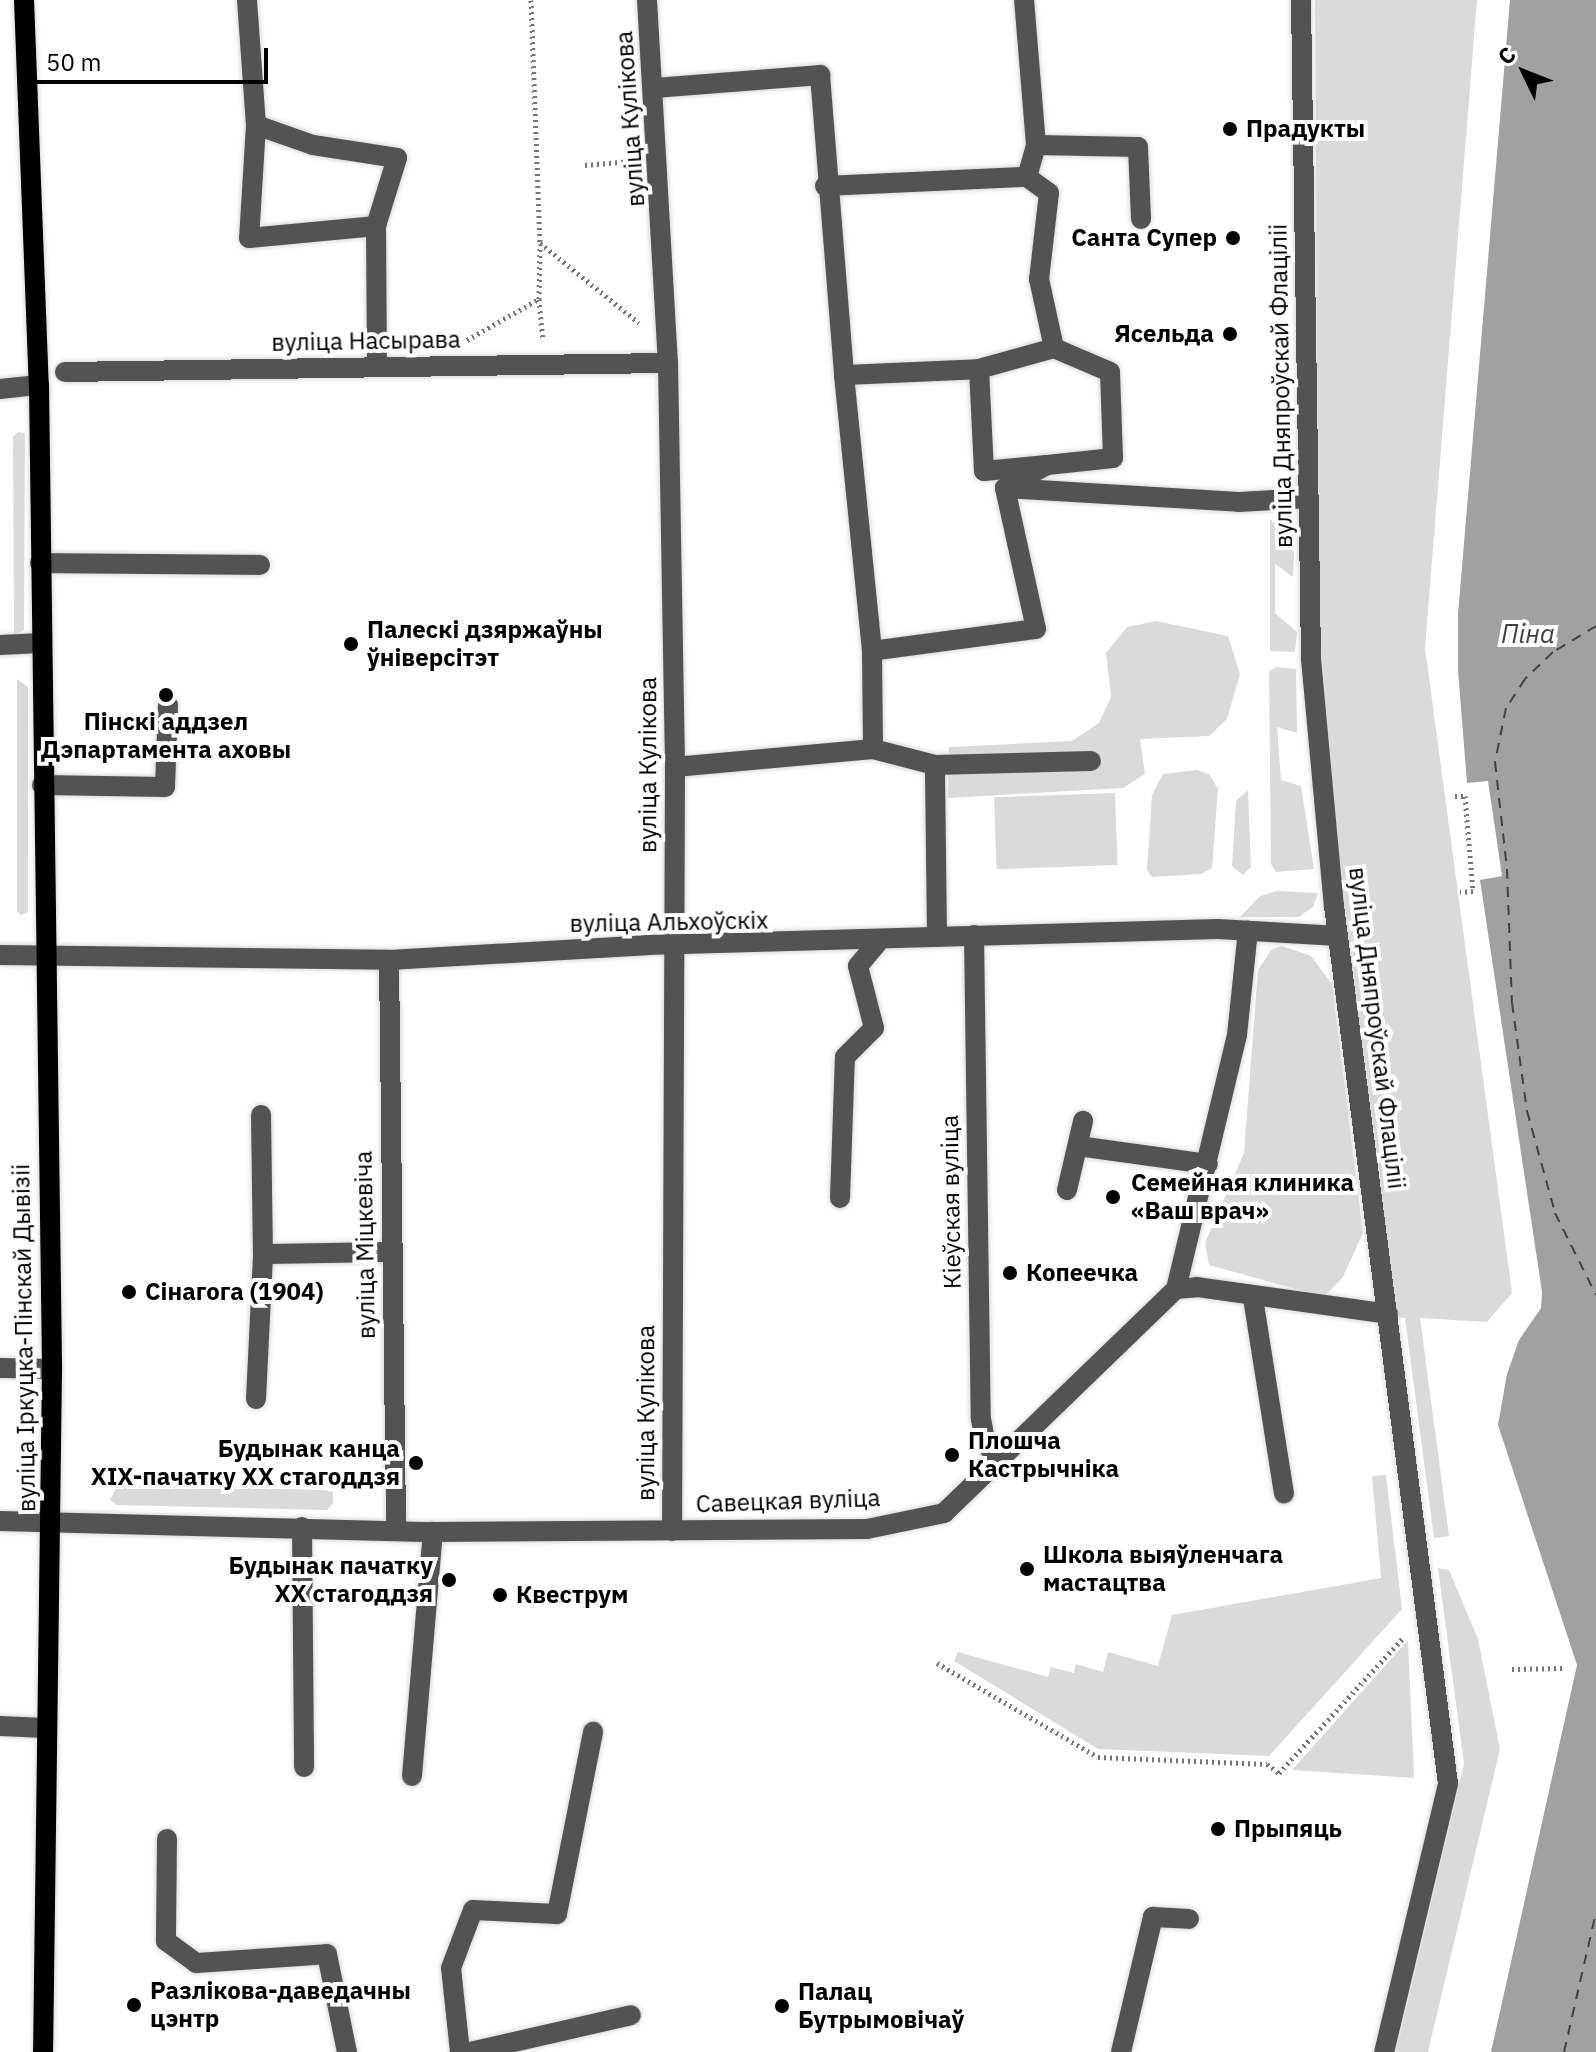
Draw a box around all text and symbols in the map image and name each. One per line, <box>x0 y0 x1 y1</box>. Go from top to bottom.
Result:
street label: вуліца Кулікова <box>609 30 651 208</box>
scale bar <box>36 32 272 82</box>
north arrow <box>1484 32 1564 112</box>
text: С <box>1491 40 1522 70</box>
text: 50 m <box>46 46 101 78</box>
place label: Прадукты <box>1246 115 1365 143</box>
marker: Прадукты <box>1221 120 1239 138</box>
place label: Санта Супер <box>1071 224 1217 252</box>
street label: вуліца Дняпроўскай Флаціліі <box>1264 224 1298 548</box>
marker: Санта Супер <box>1224 229 1242 247</box>
place label: Ясельда <box>1114 320 1214 348</box>
street label: вуліца Насырава <box>271 325 461 357</box>
marker: Ясельда <box>1221 325 1239 343</box>
place label: Палескі дзяржаўны ўніверсітэт <box>367 616 603 672</box>
water label: Піна <box>1501 618 1555 650</box>
marker: Палескі дзяржаўны ўніверсітэт <box>342 635 360 653</box>
street label: вуліца Кулікова <box>634 677 662 853</box>
marker: Пінскі аддзел Дэпартамента аховы <box>157 686 175 704</box>
place label: Пінскі аддзел Дэпартамента аховы <box>41 708 291 764</box>
street label: вуліца Дняпроўскай Флаціліі <box>1343 865 1411 1191</box>
street label: вуліца Альхоўскіх <box>569 906 769 938</box>
street label: Кіеўская вуліца <box>935 1115 967 1289</box>
street label: вуліца Міцкевіча <box>349 1151 381 1339</box>
street label: вуліца Іркуцка-Пінскай Дывізіі <box>7 1164 41 1512</box>
place label: Семейная клиника «Ваш врач» <box>1131 1169 1354 1225</box>
marker: Семейная клиника «Ваш врач» <box>1102 1186 1124 1208</box>
place label: Копеечка <box>1026 1259 1138 1287</box>
marker: Копеечка <box>1001 1264 1019 1282</box>
place label: Сінагога (1904) <box>145 1278 324 1306</box>
marker: Сінагога (1904) <box>120 1283 138 1301</box>
street label: вуліца Кулікова <box>632 1325 660 1501</box>
place label: Плошча Кастрычніка <box>968 1427 1119 1483</box>
place label: Будынак канца XIX-пачатку XX стагоддзя <box>91 1435 400 1491</box>
marker: Плошча Кастрычніка <box>943 1446 961 1464</box>
marker: Будынак канца XIX-пачатку XX стагоддзя <box>407 1454 425 1472</box>
street label: Савецкая вуліца <box>695 1483 881 1519</box>
place label: Школа выяўленчага мастацтва <box>1043 1541 1283 1597</box>
place label: Будынак пачатку ХХ стагоддзя <box>228 1552 433 1608</box>
marker: Школа выяўленчага мастацтва <box>1018 1560 1036 1578</box>
marker: Будынак пачатку ХХ стагоддзя <box>440 1571 458 1589</box>
place label: Квеструм <box>516 1581 629 1609</box>
marker: Квеструм <box>491 1586 509 1604</box>
place label: Прыпяць <box>1234 1815 1342 1843</box>
marker: Прыпяць <box>1209 1820 1227 1838</box>
place label: Разлікова-даведачны цэнтр <box>150 1977 411 2033</box>
place label: Палац Бутрымовічаў <box>798 1978 964 2034</box>
marker: Разлікова-даведачны цэнтр <box>125 1996 143 2014</box>
marker: Палац Бутрымовічаў <box>773 1997 791 2015</box>

